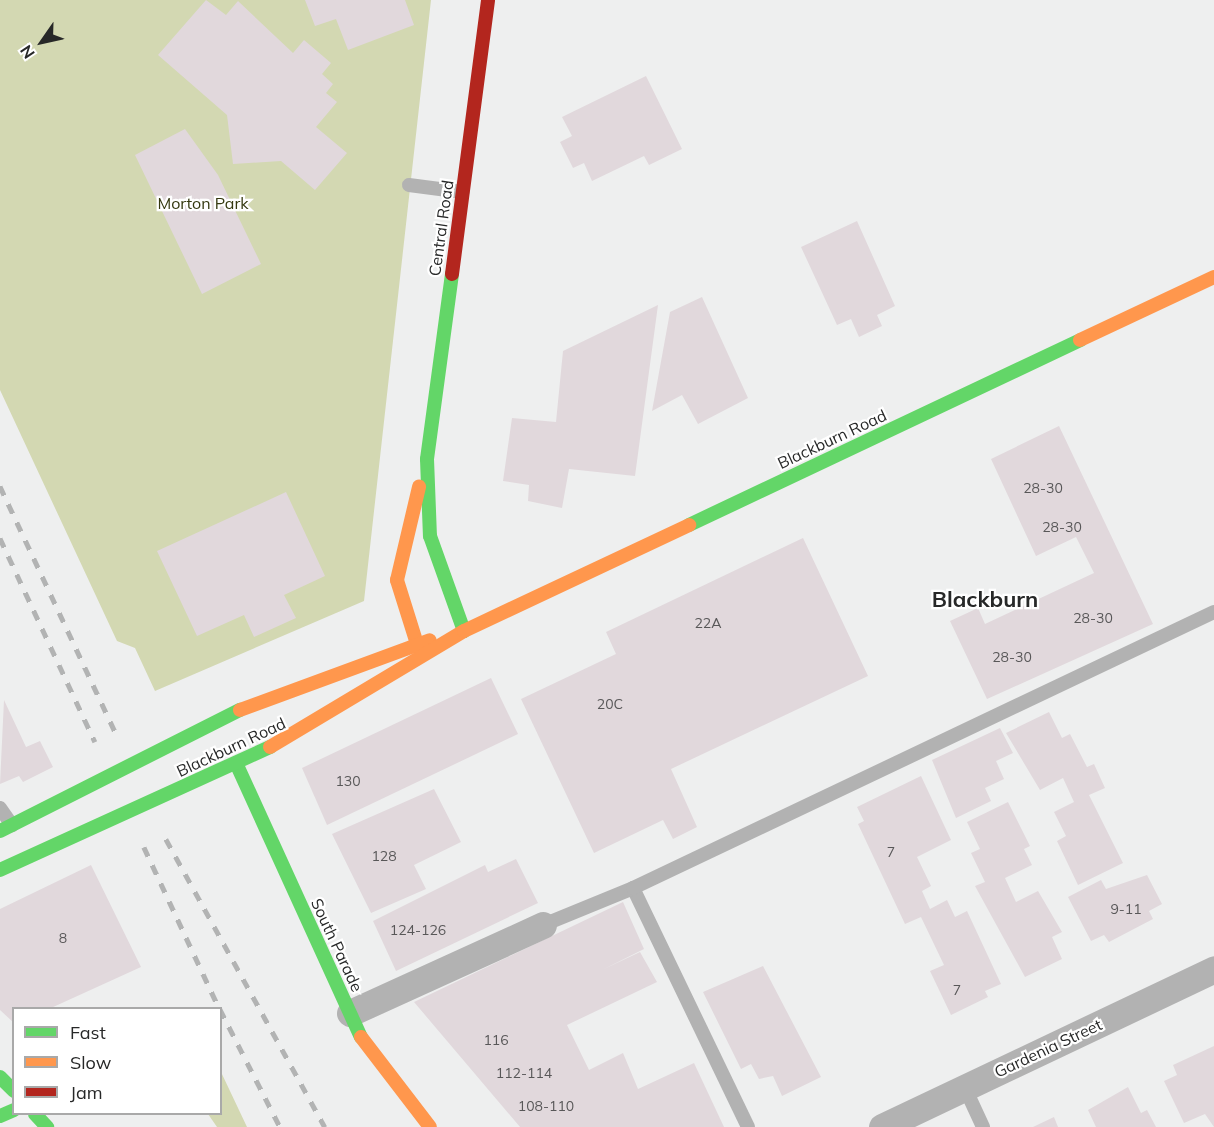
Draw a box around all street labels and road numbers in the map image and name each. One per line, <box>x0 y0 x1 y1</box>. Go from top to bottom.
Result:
street label: Central Road <box>425 179 457 277</box>
street label: Blackburn Road <box>775 405 889 473</box>
street label: Blackburn Road <box>174 713 288 781</box>
street label: South Parade <box>307 895 367 995</box>
street label: Gardenia Street <box>991 1015 1105 1081</box>

